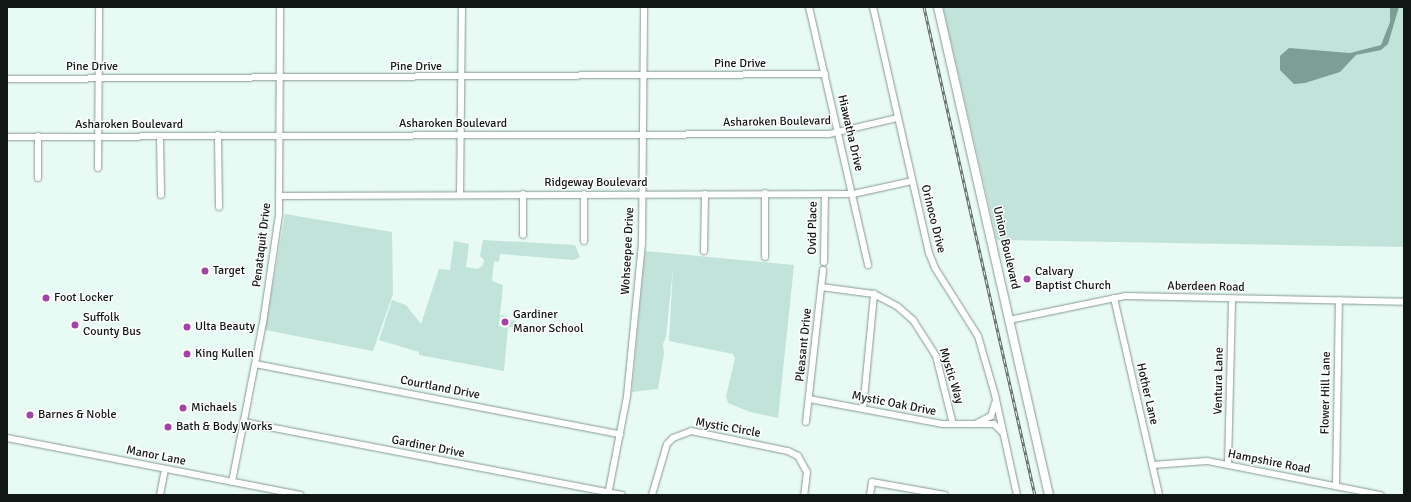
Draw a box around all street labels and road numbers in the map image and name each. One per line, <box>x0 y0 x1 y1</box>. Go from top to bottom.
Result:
street label: Pine Drive <box>714 57 766 71</box>
street label: Pine Drive <box>66 60 118 74</box>
street label: Pine Drive <box>390 60 442 74</box>
street label: Hiawatha Drive <box>834 93 866 173</box>
street label: Asharoken Boulevard <box>723 114 831 130</box>
street label: Asharoken Boulevard <box>399 117 507 131</box>
street label: Asharoken Boulevard <box>75 118 183 132</box>
street label: Ridgeway Boulevard <box>544 176 648 190</box>
street label: Orinoco Drive <box>918 183 948 255</box>
street label: Ovid Place <box>805 201 821 255</box>
street label: Penataquit Drive <box>250 202 274 288</box>
street label: Union Boulevard <box>989 205 1023 291</box>
street label: Wohseepee Drive <box>619 207 637 295</box>
street label: Aberdeen Road <box>1167 279 1245 295</box>
street label: Pleasant Drive <box>793 308 815 382</box>
street label: Mystic Way <box>936 346 966 406</box>
street label: Ventura Lane <box>1211 347 1227 415</box>
street label: Flower Hill Lane <box>1318 351 1334 435</box>
street label: Hother Lane <box>1133 362 1161 426</box>
street label: Courtland Drive <box>399 373 481 403</box>
street label: Mystic Oak Drive <box>851 389 937 419</box>
street label: Mystic Circle <box>694 415 762 441</box>
street label: Gardiner Drive <box>390 433 466 461</box>
street label: Manor Lane <box>125 443 187 469</box>
street label: Hampshire Road <box>1227 447 1311 477</box>

